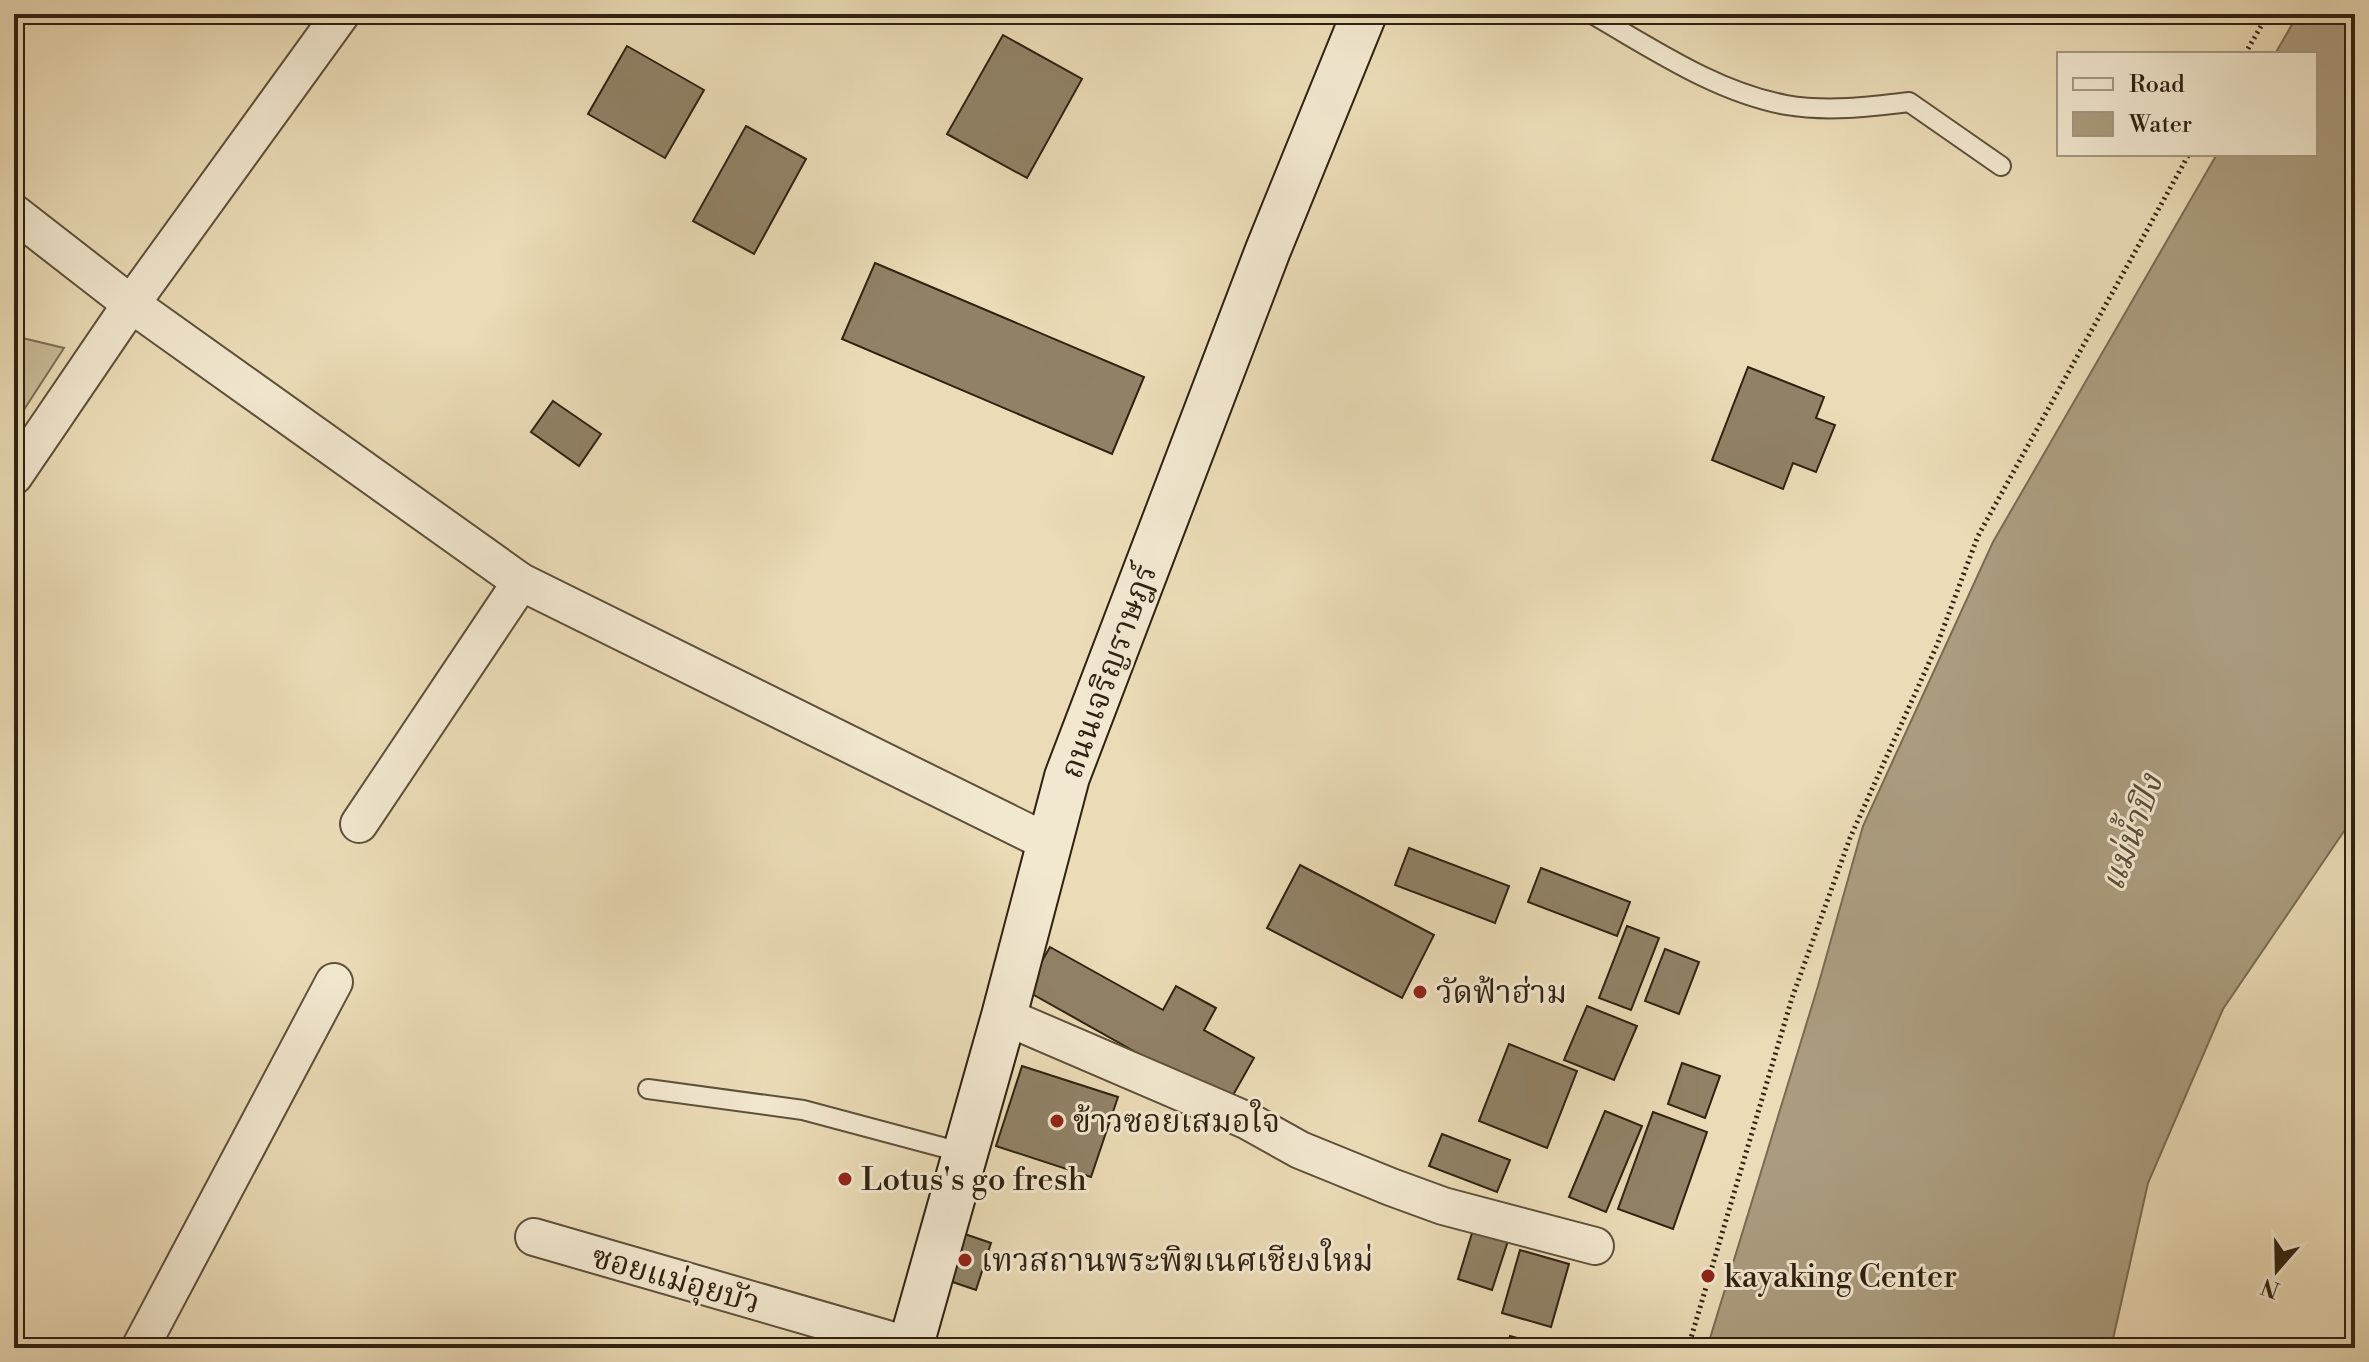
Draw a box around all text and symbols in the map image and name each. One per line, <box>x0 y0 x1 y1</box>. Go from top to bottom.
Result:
legend <box>2057 52 2317 156</box>
text: Road <box>2129 70 2185 100</box>
text: Water <box>2128 110 2192 140</box>
street label: ถนนเจริญราษฎร์ <box>1052 558 1166 784</box>
water label: แม่น้ำปิง <box>2088 765 2174 897</box>
place label: วัดฟ้าฮ่าม <box>1436 973 1567 1013</box>
marker: วัดฟ้าฮ่าม <box>1411 983 1429 1001</box>
place label: ข้าวซอยเสมอใจ <box>1073 1099 1280 1142</box>
marker: ข้าวซอยเสมอใจ <box>1048 1112 1066 1130</box>
place label: Lotus's go fresh <box>861 1160 1087 1200</box>
marker: Lotus's go fresh <box>836 1170 854 1188</box>
north arrow <box>2237 1230 2317 1310</box>
street label: ซอยแม่อุยบัว <box>587 1237 764 1323</box>
place label: เทวสถานพระพิฆเนศเชียงใหม่ <box>981 1238 1373 1281</box>
marker: เทวสถานพระพิฆเนศเชียงใหม่ <box>956 1251 974 1269</box>
place label: kayaking Center <box>1724 1257 1957 1297</box>
marker: kayaking Center <box>1699 1267 1717 1285</box>
text: N <box>2257 1272 2283 1303</box>

